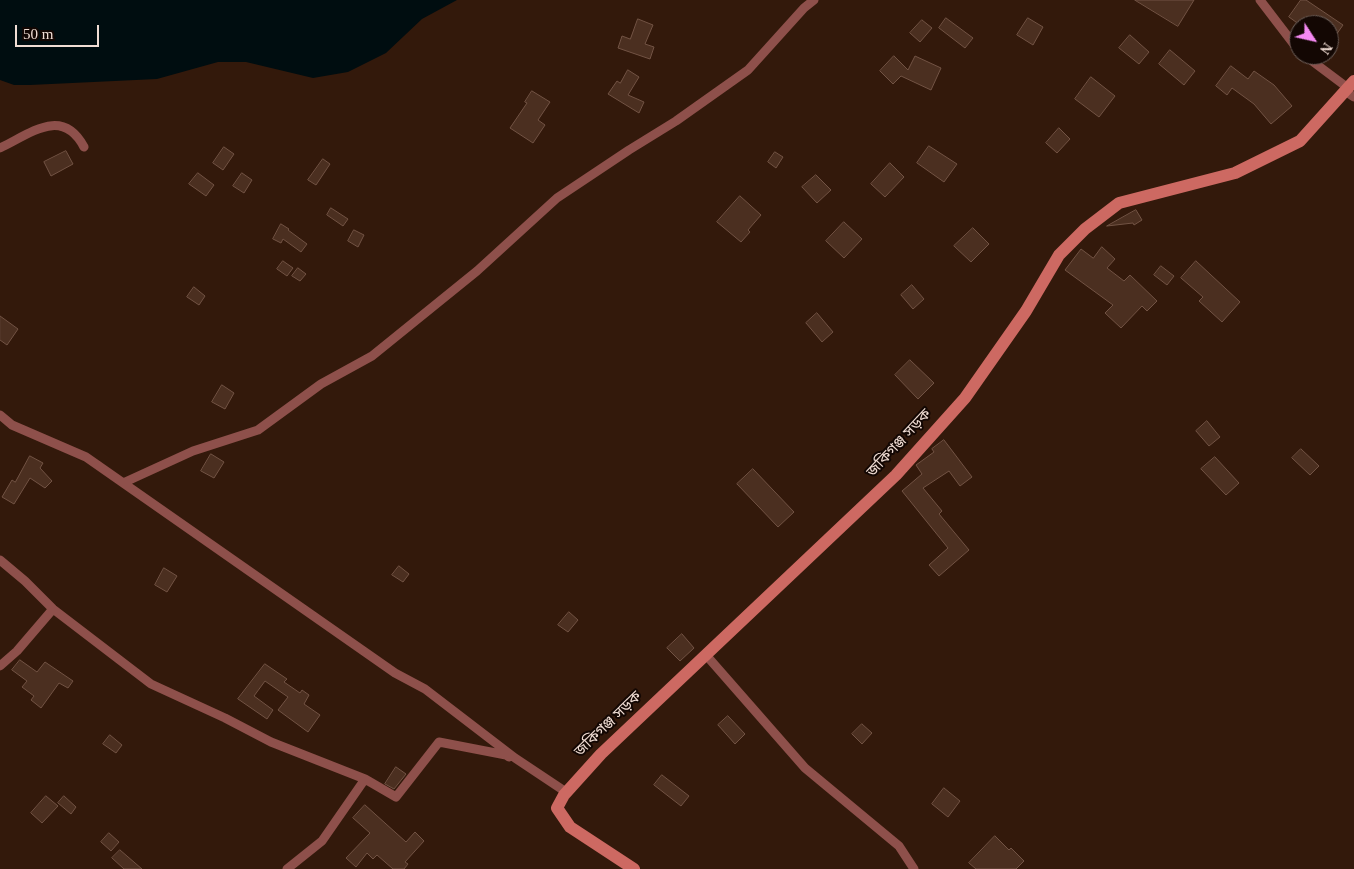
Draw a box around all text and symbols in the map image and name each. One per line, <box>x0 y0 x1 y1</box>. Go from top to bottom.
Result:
scale bar <box>18 15 101 47</box>
north arrow <box>1289 15 1339 65</box>
text: 50 m <box>23 26 53 42</box>
text: N <box>1317 40 1335 57</box>
street label: জকিগঞ্জ সড়ক <box>864 406 936 482</box>
street label: জকিগঞ্জ সড়ক <box>572 689 646 761</box>

